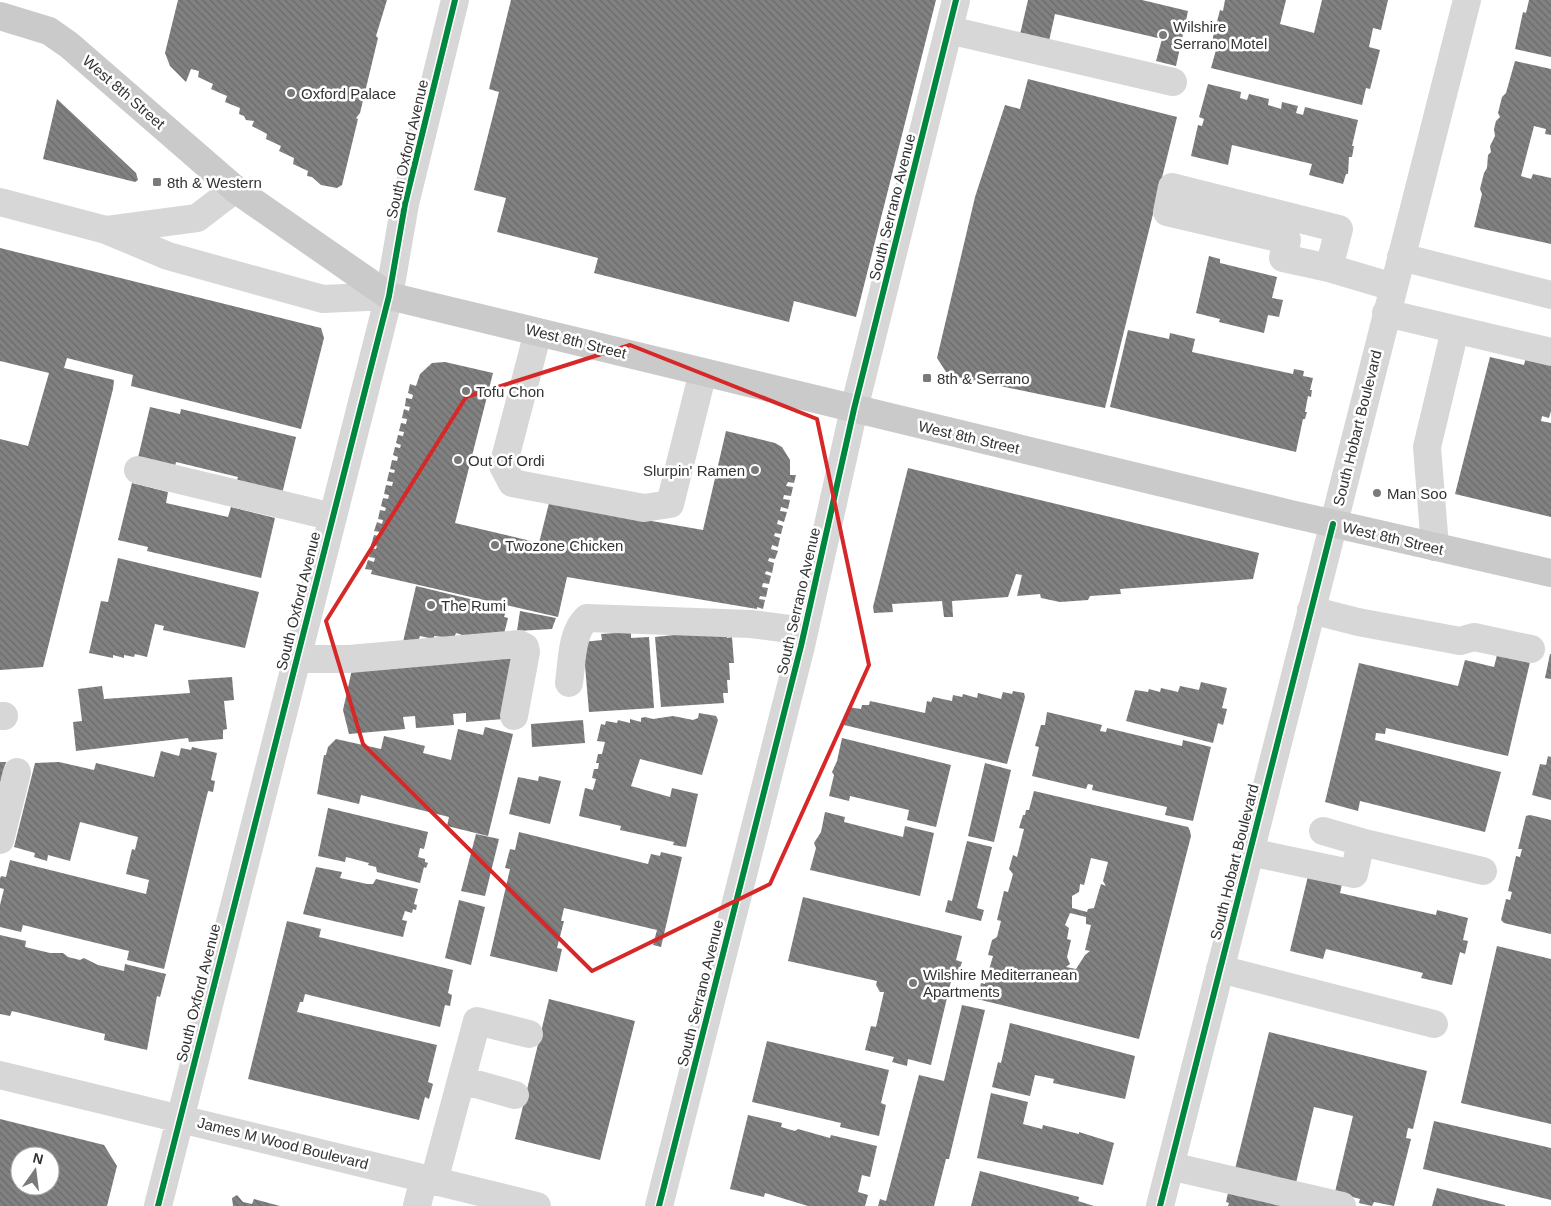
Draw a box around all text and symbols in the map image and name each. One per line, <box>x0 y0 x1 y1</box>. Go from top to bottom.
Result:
place label: Wilshire Serrano Motel <box>1173 18 1267 52</box>
marker: Wilshire Serrano Motel <box>1157 29 1169 41</box>
street label: West 8th Street <box>80 52 169 133</box>
street label: South Oxford Avenue <box>383 78 431 220</box>
place label: Oxford Palace <box>301 85 396 102</box>
marker: Oxford Palace <box>285 87 297 99</box>
street label: South Serrano Avenue <box>866 132 918 282</box>
place label: 8th & Western <box>167 174 262 191</box>
marker: 8th & Western <box>151 176 163 188</box>
street label: West 8th Street <box>524 320 629 362</box>
street label: South Hobart Boulevard <box>1329 348 1385 508</box>
place label: 8th & Serrano <box>937 370 1030 387</box>
marker: 8th & Serrano <box>921 372 933 384</box>
place label: Tofu Chon <box>476 383 544 400</box>
marker: Tofu Chon <box>460 385 472 397</box>
street label: West 8th Street <box>917 417 1022 457</box>
place label: Out Of Ordi <box>468 452 545 469</box>
marker: Out Of Ordi <box>452 454 464 466</box>
place label: Slurpin' Ramen <box>643 462 745 479</box>
marker: Slurpin' Ramen <box>749 464 761 476</box>
place label: Man Soo <box>1387 485 1447 502</box>
marker: Man Soo <box>1371 487 1383 499</box>
street label: West 8th Street <box>1341 518 1446 558</box>
street label: South Serrano Avenue <box>773 526 823 676</box>
street label: South Oxford Avenue <box>273 530 323 672</box>
place label: Twozone Chicken <box>505 537 623 554</box>
marker: Twozone Chicken <box>489 539 501 551</box>
place label: The Rumi <box>441 597 506 614</box>
marker: The Rumi <box>425 599 437 611</box>
street label: South Hobart Boulevard <box>1206 782 1262 942</box>
street label: South Serrano Avenue <box>674 918 726 1068</box>
street label: South Oxford Avenue <box>173 922 223 1064</box>
place label: Wilshire Mediterranean Apartments <box>923 966 1077 1000</box>
marker: Wilshire Mediterranean Apartments <box>907 977 919 989</box>
street label: James M Wood Boulevard <box>196 1114 370 1172</box>
north arrow <box>10 1146 60 1196</box>
text: N <box>31 1149 45 1167</box>

